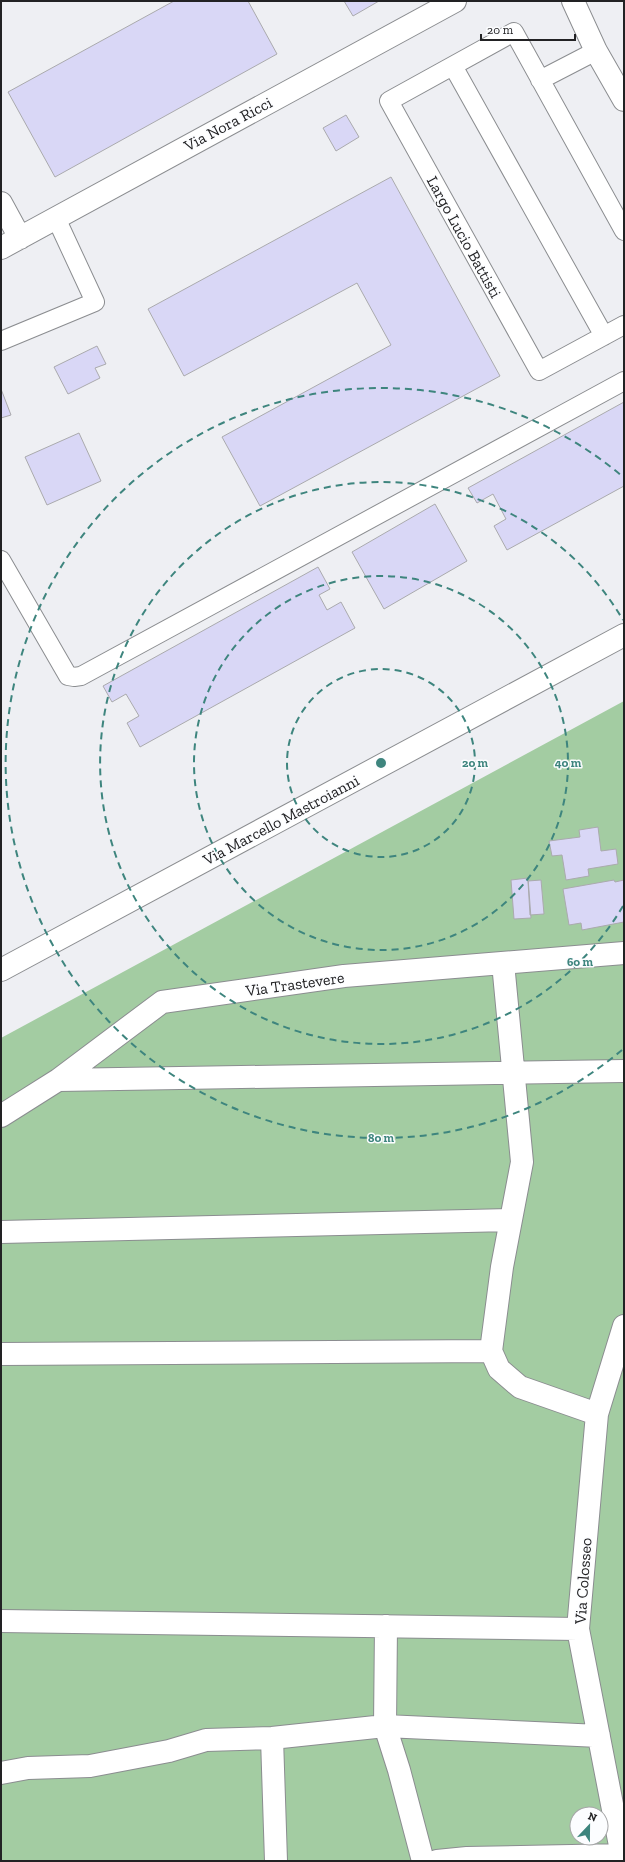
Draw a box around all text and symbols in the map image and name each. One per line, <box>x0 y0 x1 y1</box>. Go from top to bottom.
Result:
scale bar <box>481 16 575 42</box>
text: 20 m <box>487 23 514 37</box>
street label: Via Nora Ricci <box>180 93 276 156</box>
street label: Largo Lucio Battisti <box>423 173 506 302</box>
centre of rings <box>374 756 388 770</box>
text: 20 m <box>462 756 489 770</box>
text: 40 m <box>555 756 582 770</box>
street label: Via Marcello Mastroianni <box>199 770 363 870</box>
text: 60 m <box>567 955 594 969</box>
street label: Via Trastevere <box>243 968 346 1000</box>
text: 80 m <box>368 1131 395 1145</box>
street label: Via Colosseo <box>570 1537 595 1626</box>
north arrow <box>569 1806 609 1846</box>
text: N <box>586 1810 599 1825</box>

